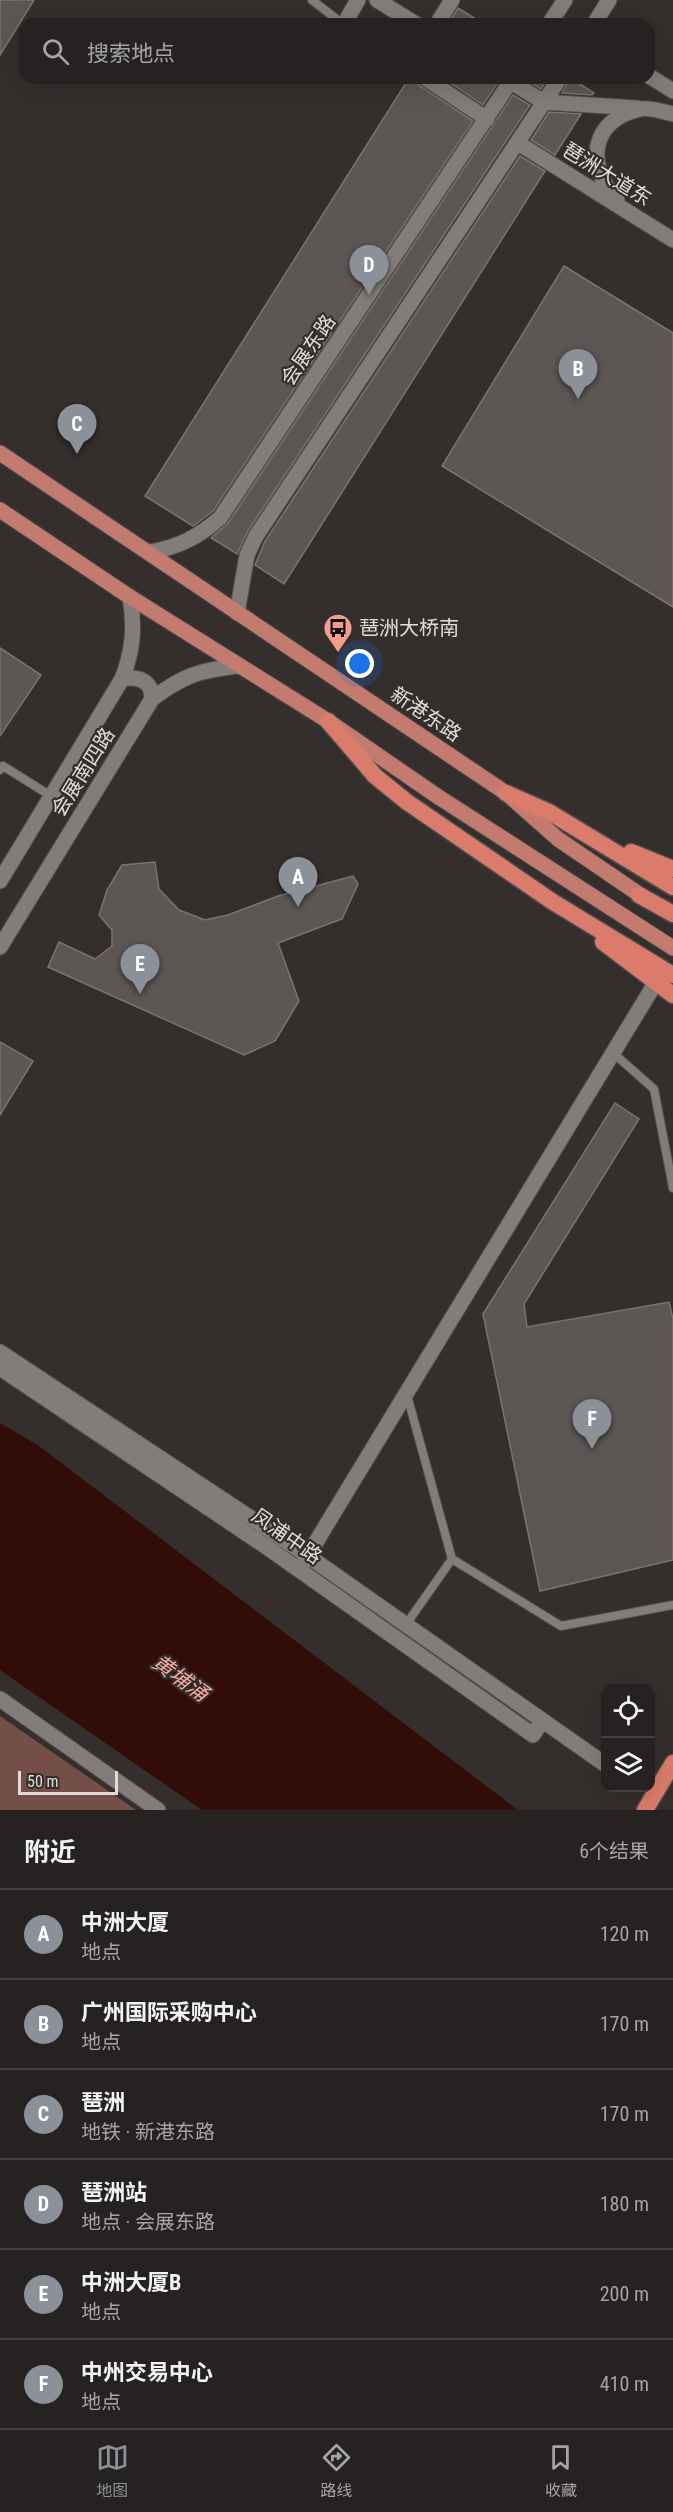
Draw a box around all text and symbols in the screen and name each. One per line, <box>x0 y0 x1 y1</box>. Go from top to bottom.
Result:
search box <box>18 18 655 84</box>
icon: search <box>39 35 72 68</box>
text: 搜索地点 <box>87 41 175 66</box>
street label: 琶洲大道东 <box>558 137 656 211</box>
pin: D <box>350 246 388 295</box>
street label: 会展东路 <box>276 310 340 390</box>
pin: B <box>558 350 598 399</box>
pin: C <box>58 404 97 454</box>
bus stop icon: 琶洲大桥南 <box>322 612 354 654</box>
place label: 琶洲大桥南 <box>359 616 459 640</box>
your location <box>345 649 374 678</box>
street label: 新港东路 <box>386 682 466 746</box>
street label: 会展南四路 <box>46 723 120 821</box>
pin: A <box>278 858 318 907</box>
pin: E <box>120 944 160 994</box>
pin: F <box>572 1400 612 1449</box>
street label: 凤浦中路 <box>247 1503 327 1569</box>
water label: 黄埔涌 <box>147 1650 214 1707</box>
map controls <box>601 1684 655 1792</box>
button: locate <box>601 1684 655 1738</box>
button: layers <box>601 1738 655 1792</box>
scale bar <box>18 1768 118 1796</box>
text: 50 m <box>27 1772 59 1791</box>
text: 附近 <box>24 1837 76 1867</box>
text: 6个结果 <box>579 1839 649 1863</box>
text: 中洲大厦 <box>81 1910 169 1935</box>
text: A <box>38 1922 49 1946</box>
text: 120 m <box>600 1922 649 1946</box>
text: 地点 <box>81 1940 121 1964</box>
text: 广州国际采购中心 <box>81 2000 257 2025</box>
text: B <box>38 2012 49 2036</box>
text: 170 m <box>600 2012 649 2036</box>
text: 地点 <box>81 2030 121 2054</box>
text: 琶洲 <box>81 2090 125 2115</box>
text: C <box>38 2102 49 2126</box>
text: 170 m <box>600 2102 649 2126</box>
text: 地铁 · 新港东路 <box>81 2120 215 2144</box>
text: 琶洲站 <box>81 2180 147 2205</box>
text: D <box>38 2192 49 2216</box>
text: 180 m <box>600 2192 649 2216</box>
text: 地点 · 会展东路 <box>81 2210 215 2234</box>
text: 中洲大厦B <box>81 2270 181 2295</box>
text: E <box>39 2282 48 2306</box>
text: 200 m <box>600 2282 649 2306</box>
text: 地点 <box>81 2300 121 2324</box>
text: 中州交易中心 <box>81 2360 213 2385</box>
text: F <box>39 2372 48 2396</box>
text: 410 m <box>600 2372 649 2396</box>
text: 地点 <box>81 2390 121 2414</box>
tab: 地图 <box>96 2441 129 2501</box>
tab: 路线 <box>320 2441 353 2501</box>
tab: 收藏 <box>544 2441 577 2501</box>

